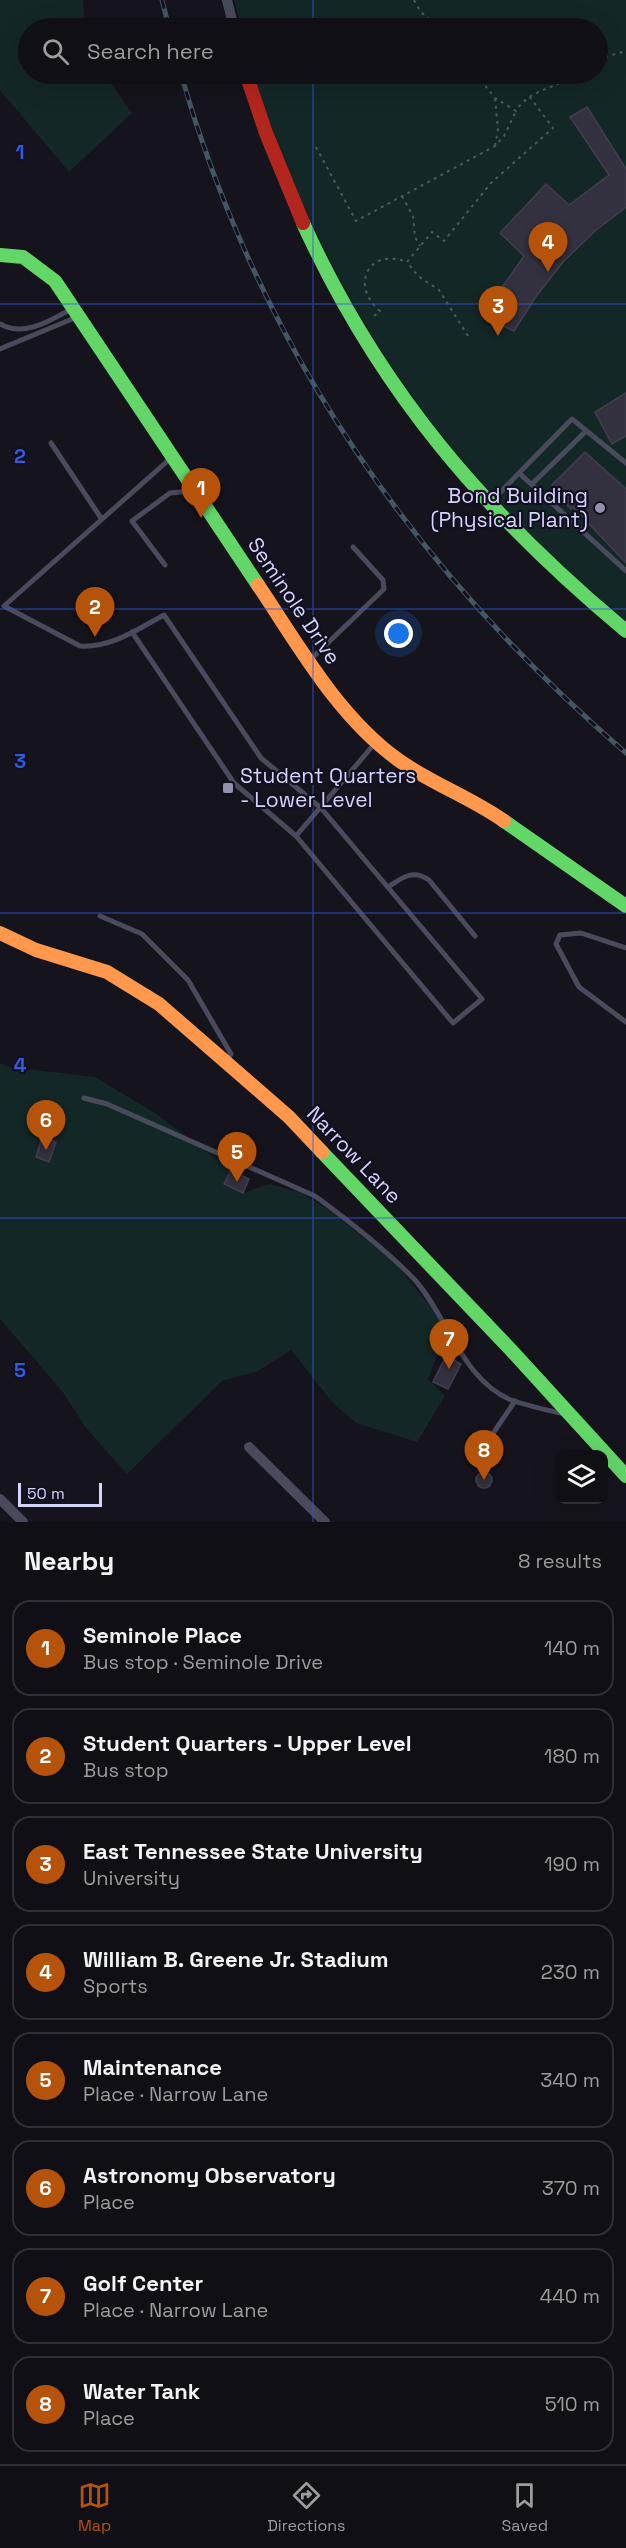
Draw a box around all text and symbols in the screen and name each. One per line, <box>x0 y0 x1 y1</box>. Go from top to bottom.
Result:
search box <box>18 18 608 84</box>
icon: search <box>39 35 72 68</box>
text: Search here <box>87 37 214 65</box>
text: 1 <box>15 139 25 165</box>
pin: 4 <box>528 222 568 272</box>
pin: 3 <box>478 286 518 336</box>
text: 2 <box>14 443 26 469</box>
pin: 1 <box>182 468 220 518</box>
place label: Bond Building (Physical Plant) <box>430 482 588 533</box>
marker: Bond Building (Physical Plant) <box>593 501 607 515</box>
street label: Seminole Drive <box>242 532 347 669</box>
pin: 2 <box>76 588 115 637</box>
your location <box>384 619 413 648</box>
text: 3 <box>14 748 26 774</box>
place label: Student Quarters - Lower Level <box>240 762 416 813</box>
marker: Student Quarters - Lower Level <box>221 781 235 795</box>
text: 4 <box>14 1052 27 1078</box>
pin: 6 <box>26 1100 66 1150</box>
street label: Narrow Lane <box>301 1100 408 1209</box>
pin: 5 <box>218 1132 256 1182</box>
pin: 7 <box>430 1320 468 1369</box>
text: 5 <box>14 1357 26 1383</box>
pin: 8 <box>464 1430 504 1480</box>
map controls <box>554 1450 608 1504</box>
button: layers <box>554 1450 608 1504</box>
scale bar <box>18 1480 102 1508</box>
text: 50 m <box>27 1483 65 1504</box>
text: Nearby <box>24 1544 114 1578</box>
text: 8 results <box>518 1548 602 1574</box>
text: Seminole Place <box>83 1621 242 1649</box>
text: 1 <box>41 1635 50 1661</box>
text: 140 m <box>544 1635 600 1661</box>
text: Bus stop · Seminole Drive <box>83 1649 323 1675</box>
text: Student Quarters - Upper Level <box>83 1729 412 1757</box>
text: 2 <box>40 1743 51 1769</box>
text: 180 m <box>544 1743 600 1769</box>
text: Bus stop <box>83 1757 169 1783</box>
text: East Tennessee State University <box>83 1837 423 1865</box>
text: 3 <box>39 1851 52 1877</box>
text: 190 m <box>544 1851 600 1877</box>
text: University <box>83 1865 180 1891</box>
text: William B. Greene Jr. Stadium <box>83 1945 389 1973</box>
text: 4 <box>39 1959 52 1985</box>
text: 230 m <box>541 1959 600 1985</box>
text: Sports <box>83 1973 148 1999</box>
text: Maintenance <box>83 2053 222 2081</box>
text: 5 <box>40 2067 52 2093</box>
text: 340 m <box>540 2067 600 2093</box>
text: Place · Narrow Lane <box>83 2081 268 2107</box>
text: Astronomy Observatory <box>83 2161 336 2189</box>
text: 6 <box>39 2175 52 2201</box>
text: 370 m <box>542 2175 600 2201</box>
text: Place <box>83 2189 135 2215</box>
text: Golf Center <box>83 2269 203 2297</box>
text: 7 <box>40 2283 51 2309</box>
text: 440 m <box>540 2283 600 2309</box>
text: Place · Narrow Lane <box>83 2297 268 2323</box>
text: Water Tank <box>83 2377 200 2405</box>
text: 8 <box>40 2391 52 2417</box>
text: 510 m <box>545 2391 600 2417</box>
text: Place <box>83 2405 135 2431</box>
tab: Map <box>78 2479 111 2536</box>
tab: Directions <box>267 2479 346 2536</box>
tab: Saved <box>501 2479 548 2536</box>

